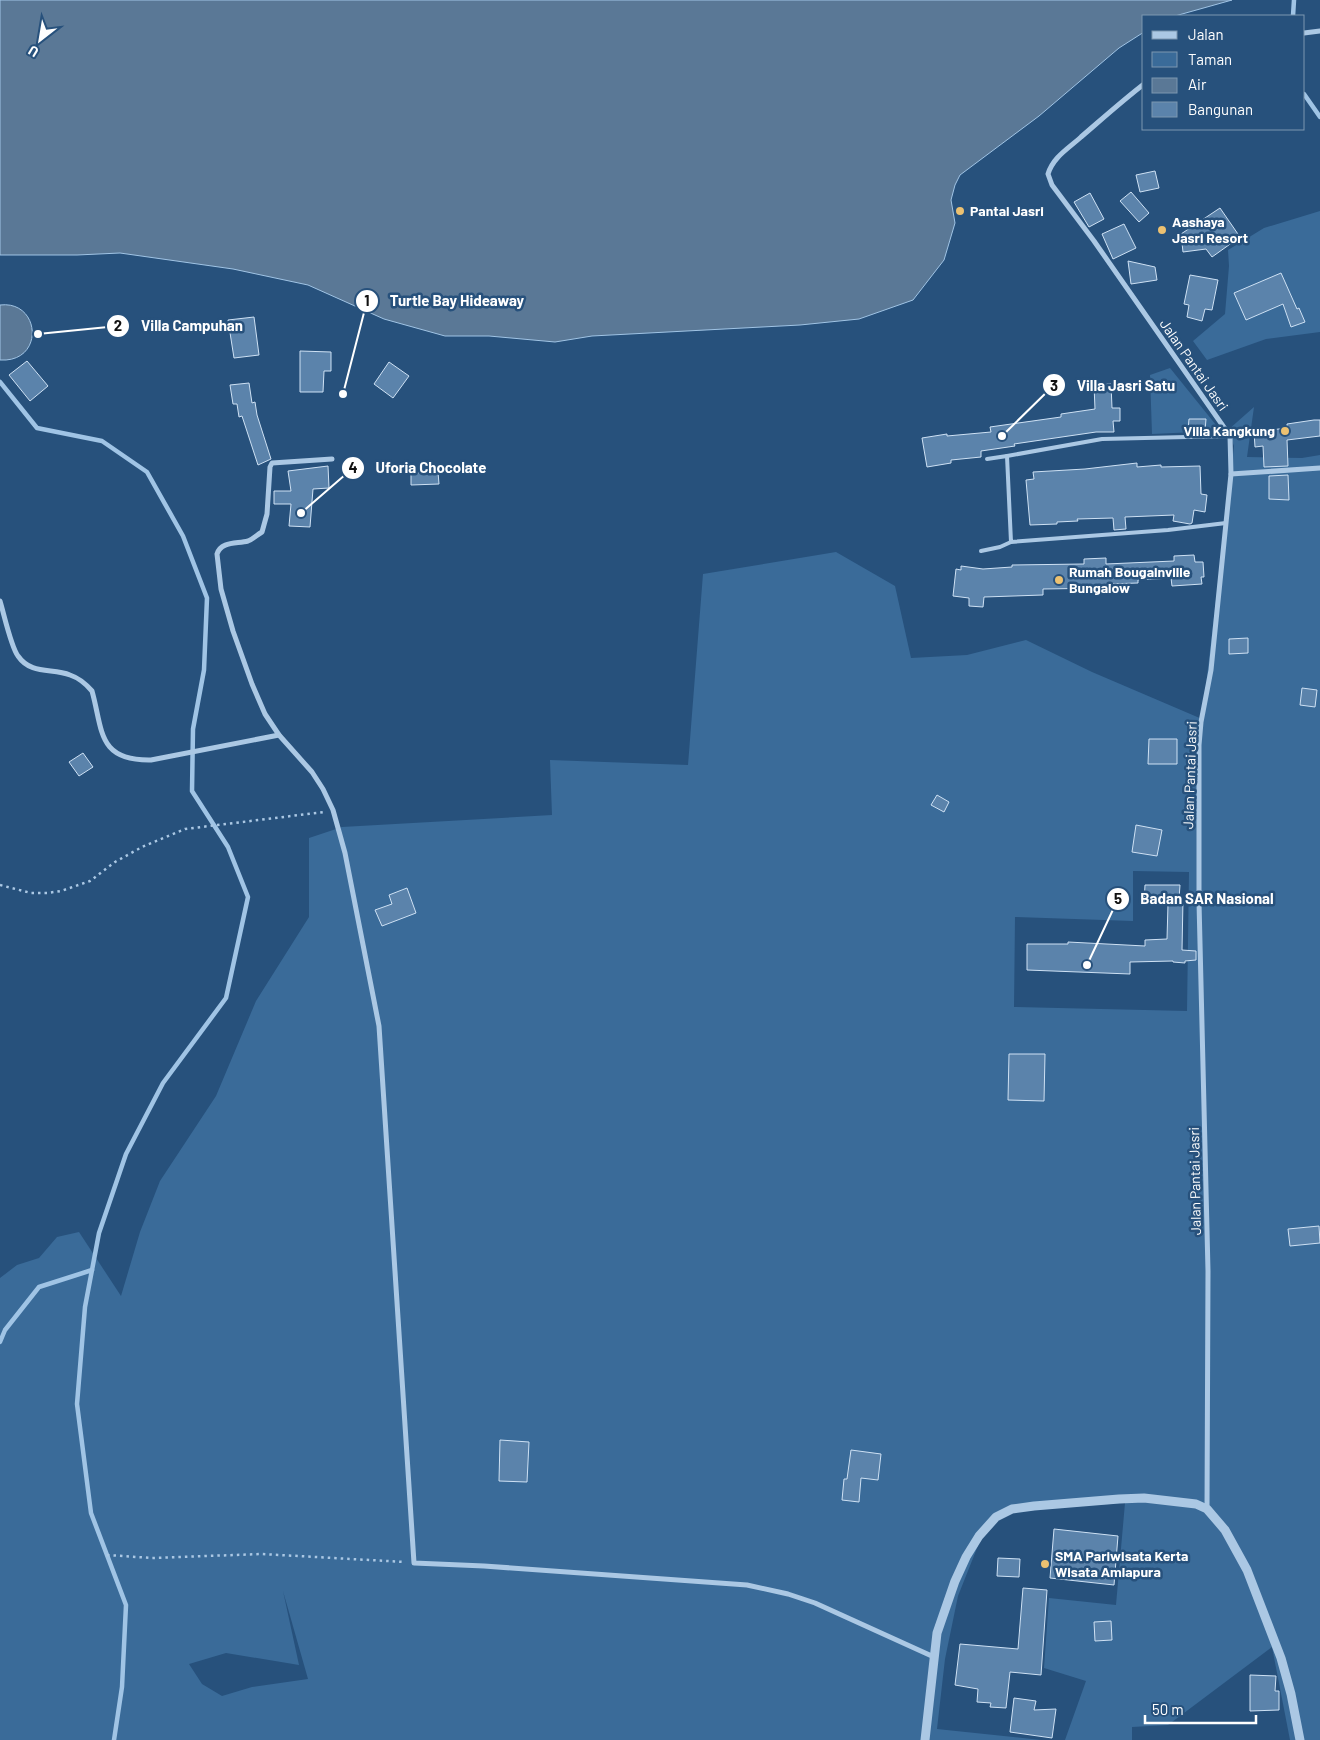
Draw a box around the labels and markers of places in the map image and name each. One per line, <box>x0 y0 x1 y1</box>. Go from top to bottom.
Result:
place label: Pantai Jasri <box>970 202 1044 219</box>
marker: Pantai Jasri <box>954 205 966 217</box>
place label: Aashaya Jasri Resort <box>1172 213 1248 246</box>
marker: Aashaya Jasri Resort <box>1156 224 1168 236</box>
callout: Turtle Bay Hideaway <box>355 286 534 316</box>
callout: Villa Campuhan <box>106 311 253 341</box>
callout: Villa Jasri Satu <box>1042 370 1186 400</box>
place label: Villa Kangkung <box>1184 422 1275 439</box>
marker: Villa Kangkung <box>1279 425 1291 437</box>
callout: Uforia Chocolate <box>341 453 497 483</box>
place label: Rumah Bougainville Bungalow <box>1069 563 1191 596</box>
marker: Rumah Bougainville Bungalow <box>1053 574 1065 586</box>
callout: Badan SAR Nasional <box>1105 884 1284 914</box>
place label: SMA Pariwisata Kerta Wisata Amlapura <box>1055 1547 1189 1580</box>
marker: SMA Pariwisata Kerta Wisata Amlapura <box>1039 1558 1051 1570</box>

